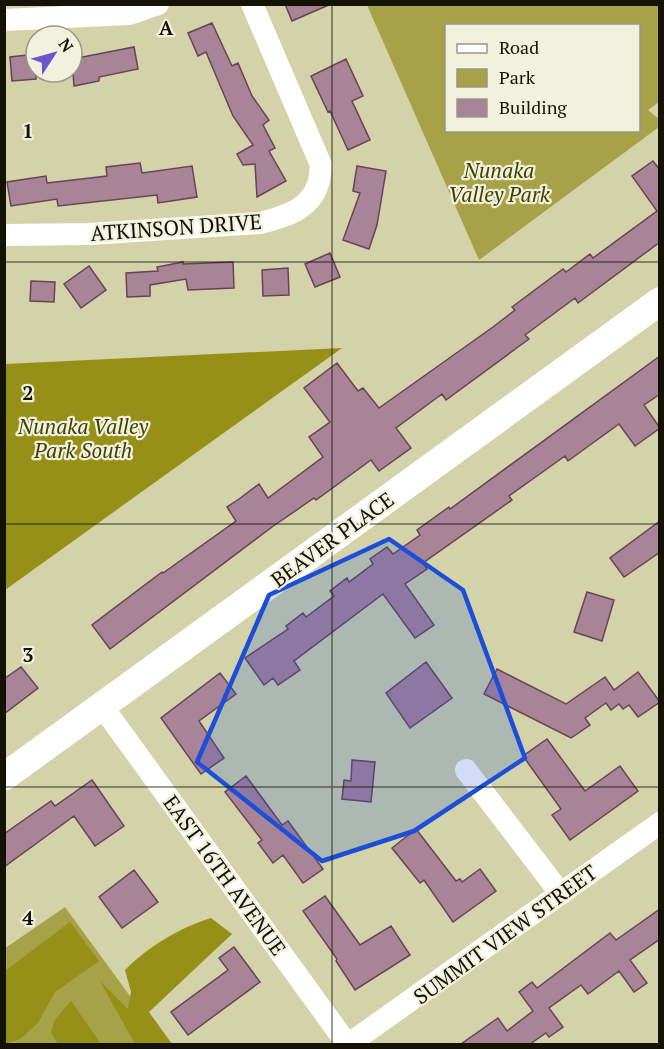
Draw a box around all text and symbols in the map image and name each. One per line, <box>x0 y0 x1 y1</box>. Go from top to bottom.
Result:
text: A <box>159 14 174 41</box>
north arrow <box>24 24 84 84</box>
legend <box>445 24 640 132</box>
text: N <box>54 34 79 57</box>
text: Road <box>499 35 539 59</box>
text: Park <box>499 65 536 89</box>
text: Building <box>499 95 567 119</box>
text: 1 <box>22 117 34 144</box>
park label: Nunaka Valley Park <box>448 156 551 208</box>
street label: ATKINSON DRIVE <box>89 207 263 247</box>
text: 2 <box>22 379 34 406</box>
park label: Nunaka Valley Park South <box>17 412 148 464</box>
street label: BEAVER PLACE <box>265 485 399 593</box>
text: 3 <box>22 641 34 668</box>
street label: EAST 16TH AVENUE <box>157 789 293 961</box>
street label: SUMMIT VIEW STREET <box>408 858 602 1010</box>
text: 4 <box>22 904 34 931</box>

